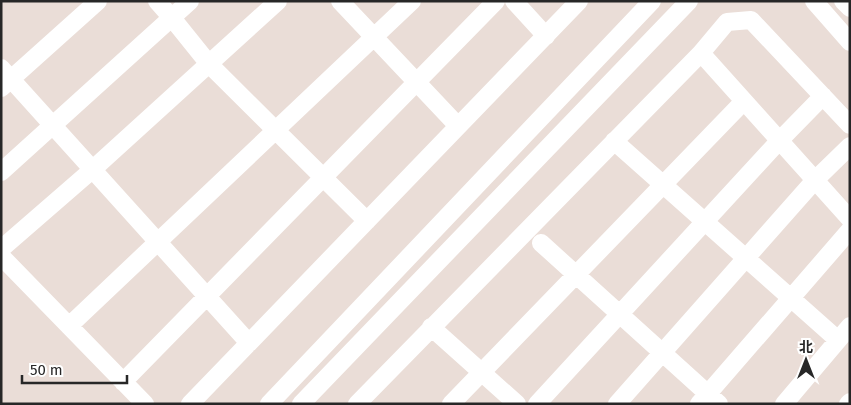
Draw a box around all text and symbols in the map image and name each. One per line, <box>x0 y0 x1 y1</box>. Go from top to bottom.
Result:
north arrow <box>781 335 831 385</box>
text: 北 <box>799 339 813 356</box>
scale bar <box>22 352 128 384</box>
text: 50 m <box>30 361 63 379</box>

